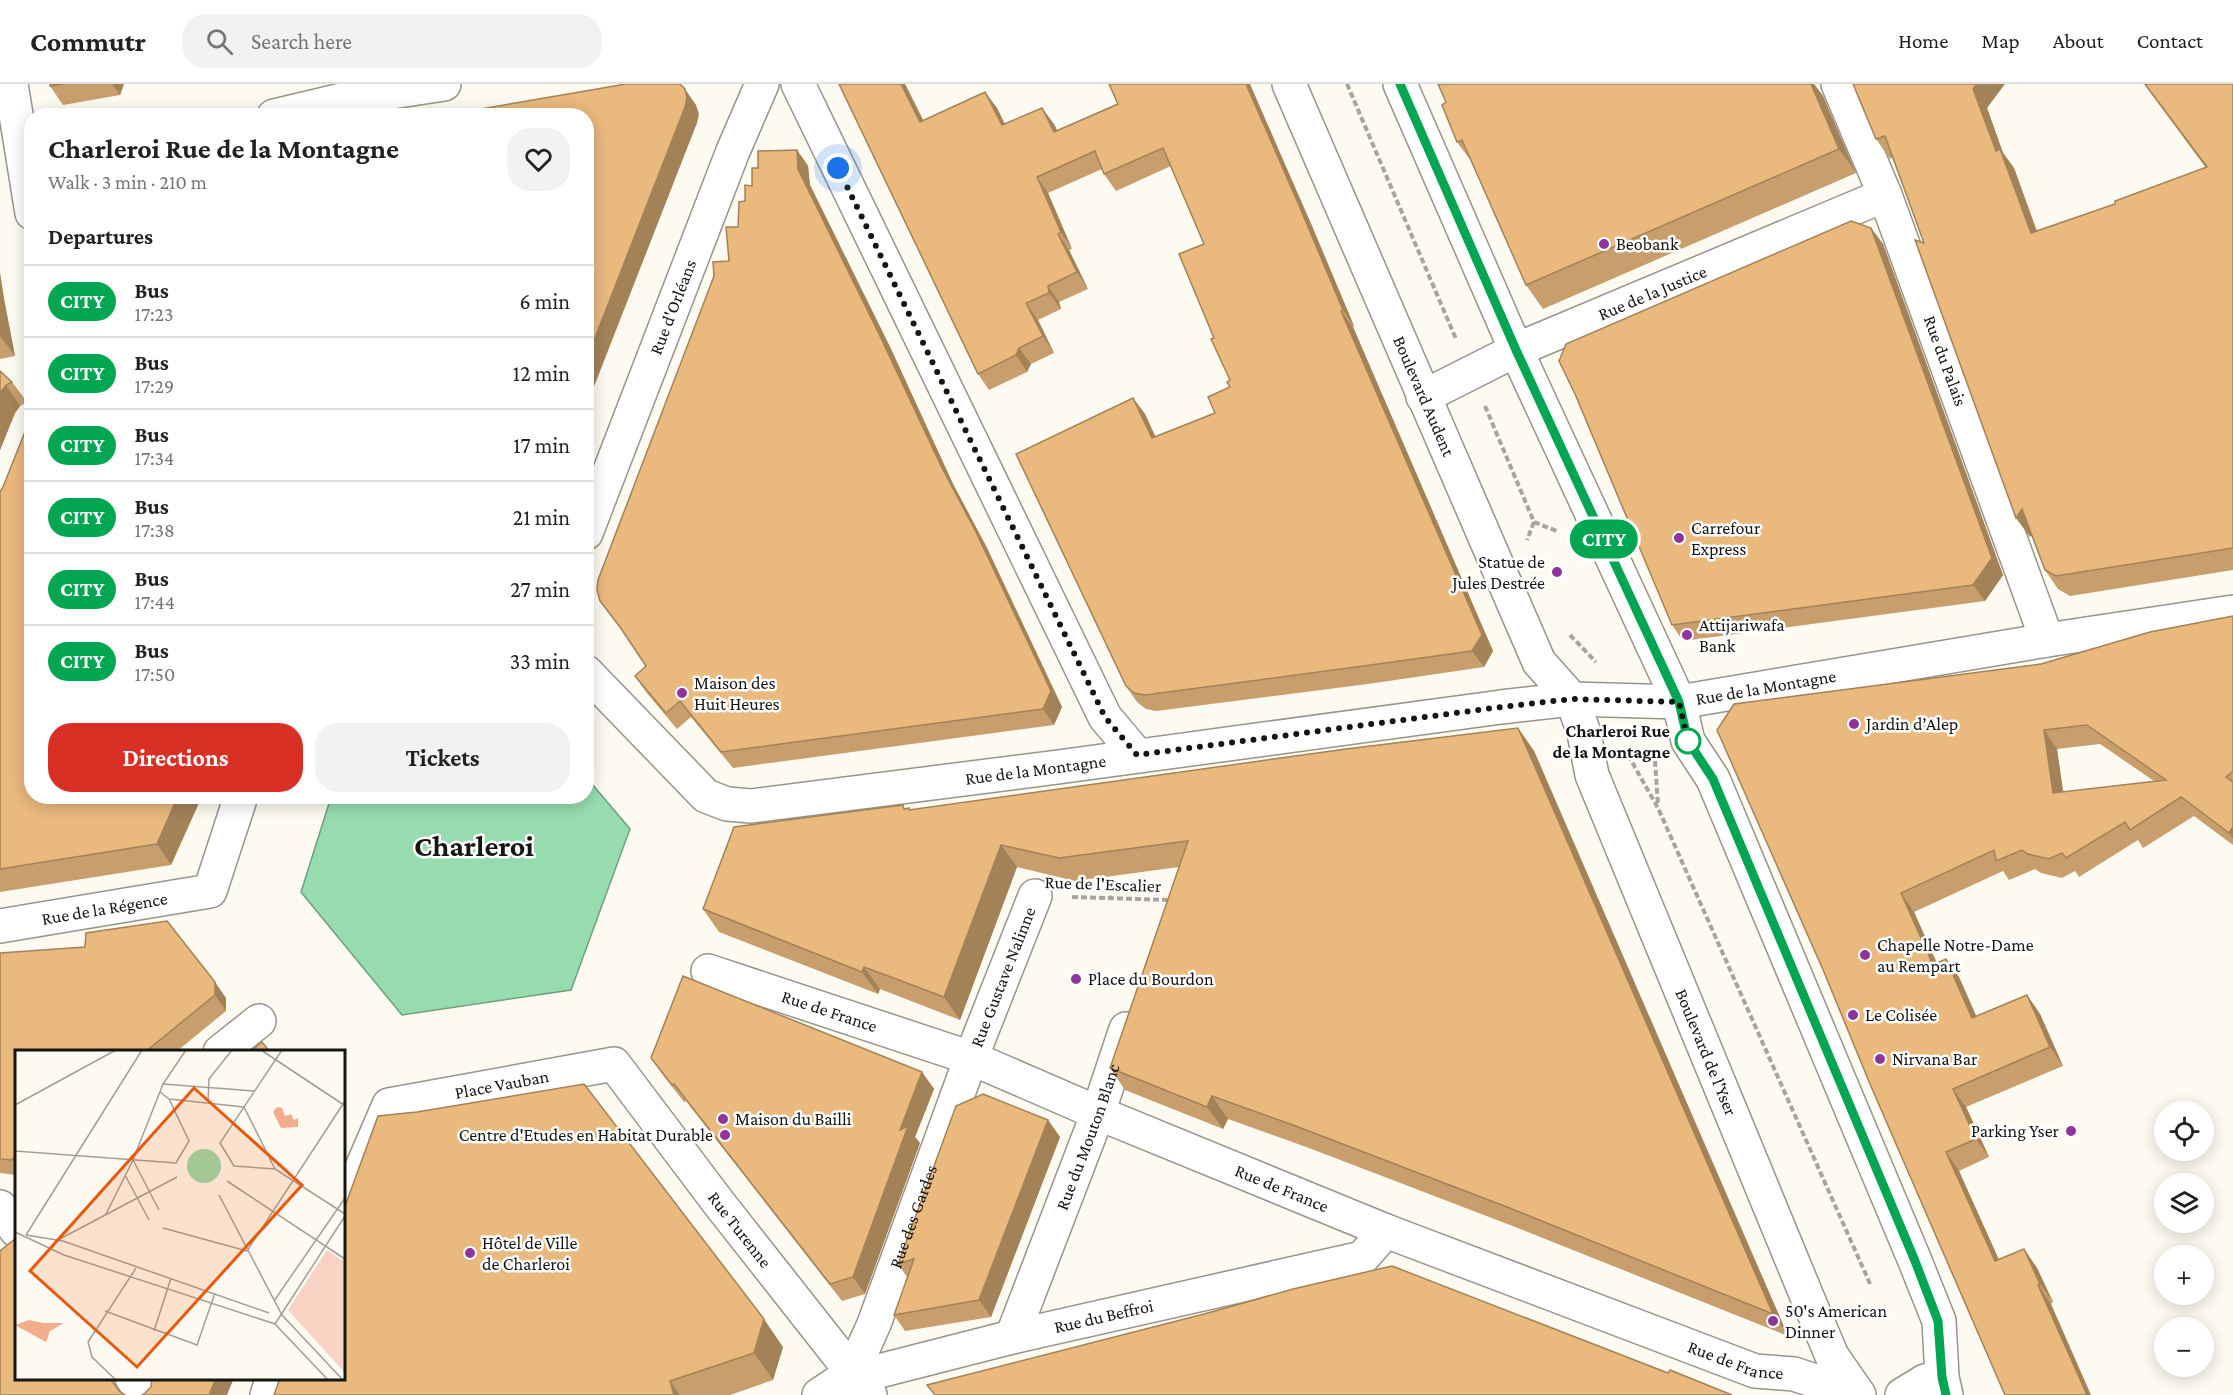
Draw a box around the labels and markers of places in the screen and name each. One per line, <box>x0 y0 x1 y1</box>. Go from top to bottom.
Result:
place label: Beobank <box>1616 234 1679 254</box>
marker: Beobank <box>1597 237 1611 251</box>
place label: Carrefour Express <box>1691 518 1761 559</box>
marker: Carrefour Express <box>1672 531 1686 545</box>
place label: Statue de Jules Destrée <box>1450 552 1545 593</box>
marker: Statue de Jules Destrée <box>1550 565 1564 579</box>
place label: Attijariwafa Bank <box>1699 615 1785 656</box>
marker: Attijariwafa Bank <box>1680 628 1694 642</box>
place label: Maison des Huit Heures <box>694 673 780 714</box>
marker: Maison des Huit Heures <box>675 686 689 700</box>
place label: Jardin d’Alep <box>1864 714 1958 734</box>
marker: Jardin d’Alep <box>1847 717 1861 731</box>
place label: Charleroi Rue de la Montagne <box>1553 721 1670 762</box>
marker: Charleroi Rue de la Montagne <box>1675 728 1701 754</box>
place label: Chapelle Notre-Dame au Rempart <box>1877 935 2034 976</box>
marker: Chapelle Notre-Dame au Rempart <box>1858 948 1872 962</box>
place label: Place du Bourdon <box>1088 969 1214 989</box>
marker: Place du Bourdon <box>1069 972 1083 986</box>
place label: Le Colisée <box>1865 1005 1937 1025</box>
marker: Le Colisée <box>1846 1008 1860 1022</box>
place label: Nirvana Bar <box>1892 1049 1978 1069</box>
marker: Nirvana Bar <box>1873 1052 1887 1066</box>
place label: Maison du Bailli <box>735 1109 852 1129</box>
marker: Maison du Bailli <box>716 1112 730 1126</box>
place label: Parking Yser <box>1971 1121 2060 1141</box>
marker: Parking Yser <box>2064 1124 2078 1138</box>
place label: Centre d'Etudes en Habitat Durable <box>459 1125 713 1145</box>
marker: Centre d'Etudes en Habitat Durable <box>718 1128 732 1142</box>
place label: Hôtel de Ville de Charleroi <box>482 1233 578 1274</box>
marker: Hôtel de Ville de Charleroi <box>463 1246 477 1260</box>
place label: 50's American Dinner <box>1785 1301 1887 1342</box>
marker: 50's American Dinner <box>1766 1314 1780 1328</box>

